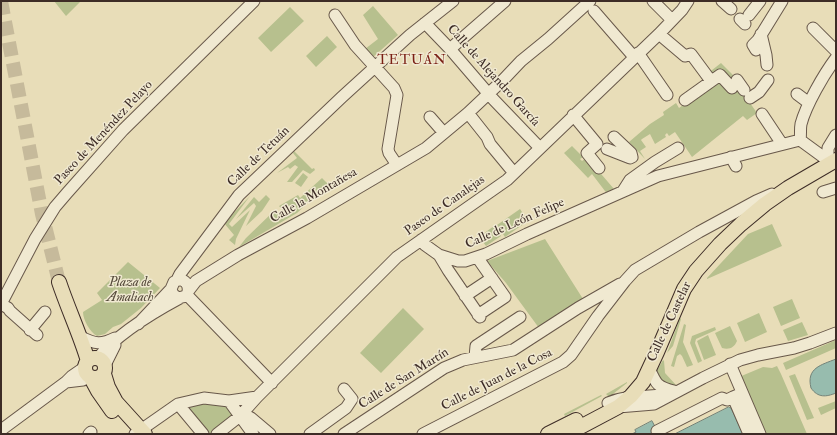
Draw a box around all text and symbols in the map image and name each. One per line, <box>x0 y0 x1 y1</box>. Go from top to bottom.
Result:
street label: Calle de Alejandro García <box>443 22 543 130</box>
district label: TETUÁN <box>377 53 447 69</box>
street label: Paseo de Menéndez Pelayo <box>52 78 156 188</box>
street label: Calle de Tetuán <box>225 123 293 191</box>
street label: Calle la Montañesa <box>268 165 360 227</box>
street label: Paseo de Canalejas <box>402 173 488 239</box>
street label: Calle de León Felipe <box>463 195 567 253</box>
park label: Plaza de Amaliach <box>107 275 153 306</box>
street label: Calle de Castelar <box>645 279 695 365</box>
street label: Calle de San Martín <box>356 345 452 413</box>
street label: Calle de Juan de la Cosa <box>439 345 555 415</box>

